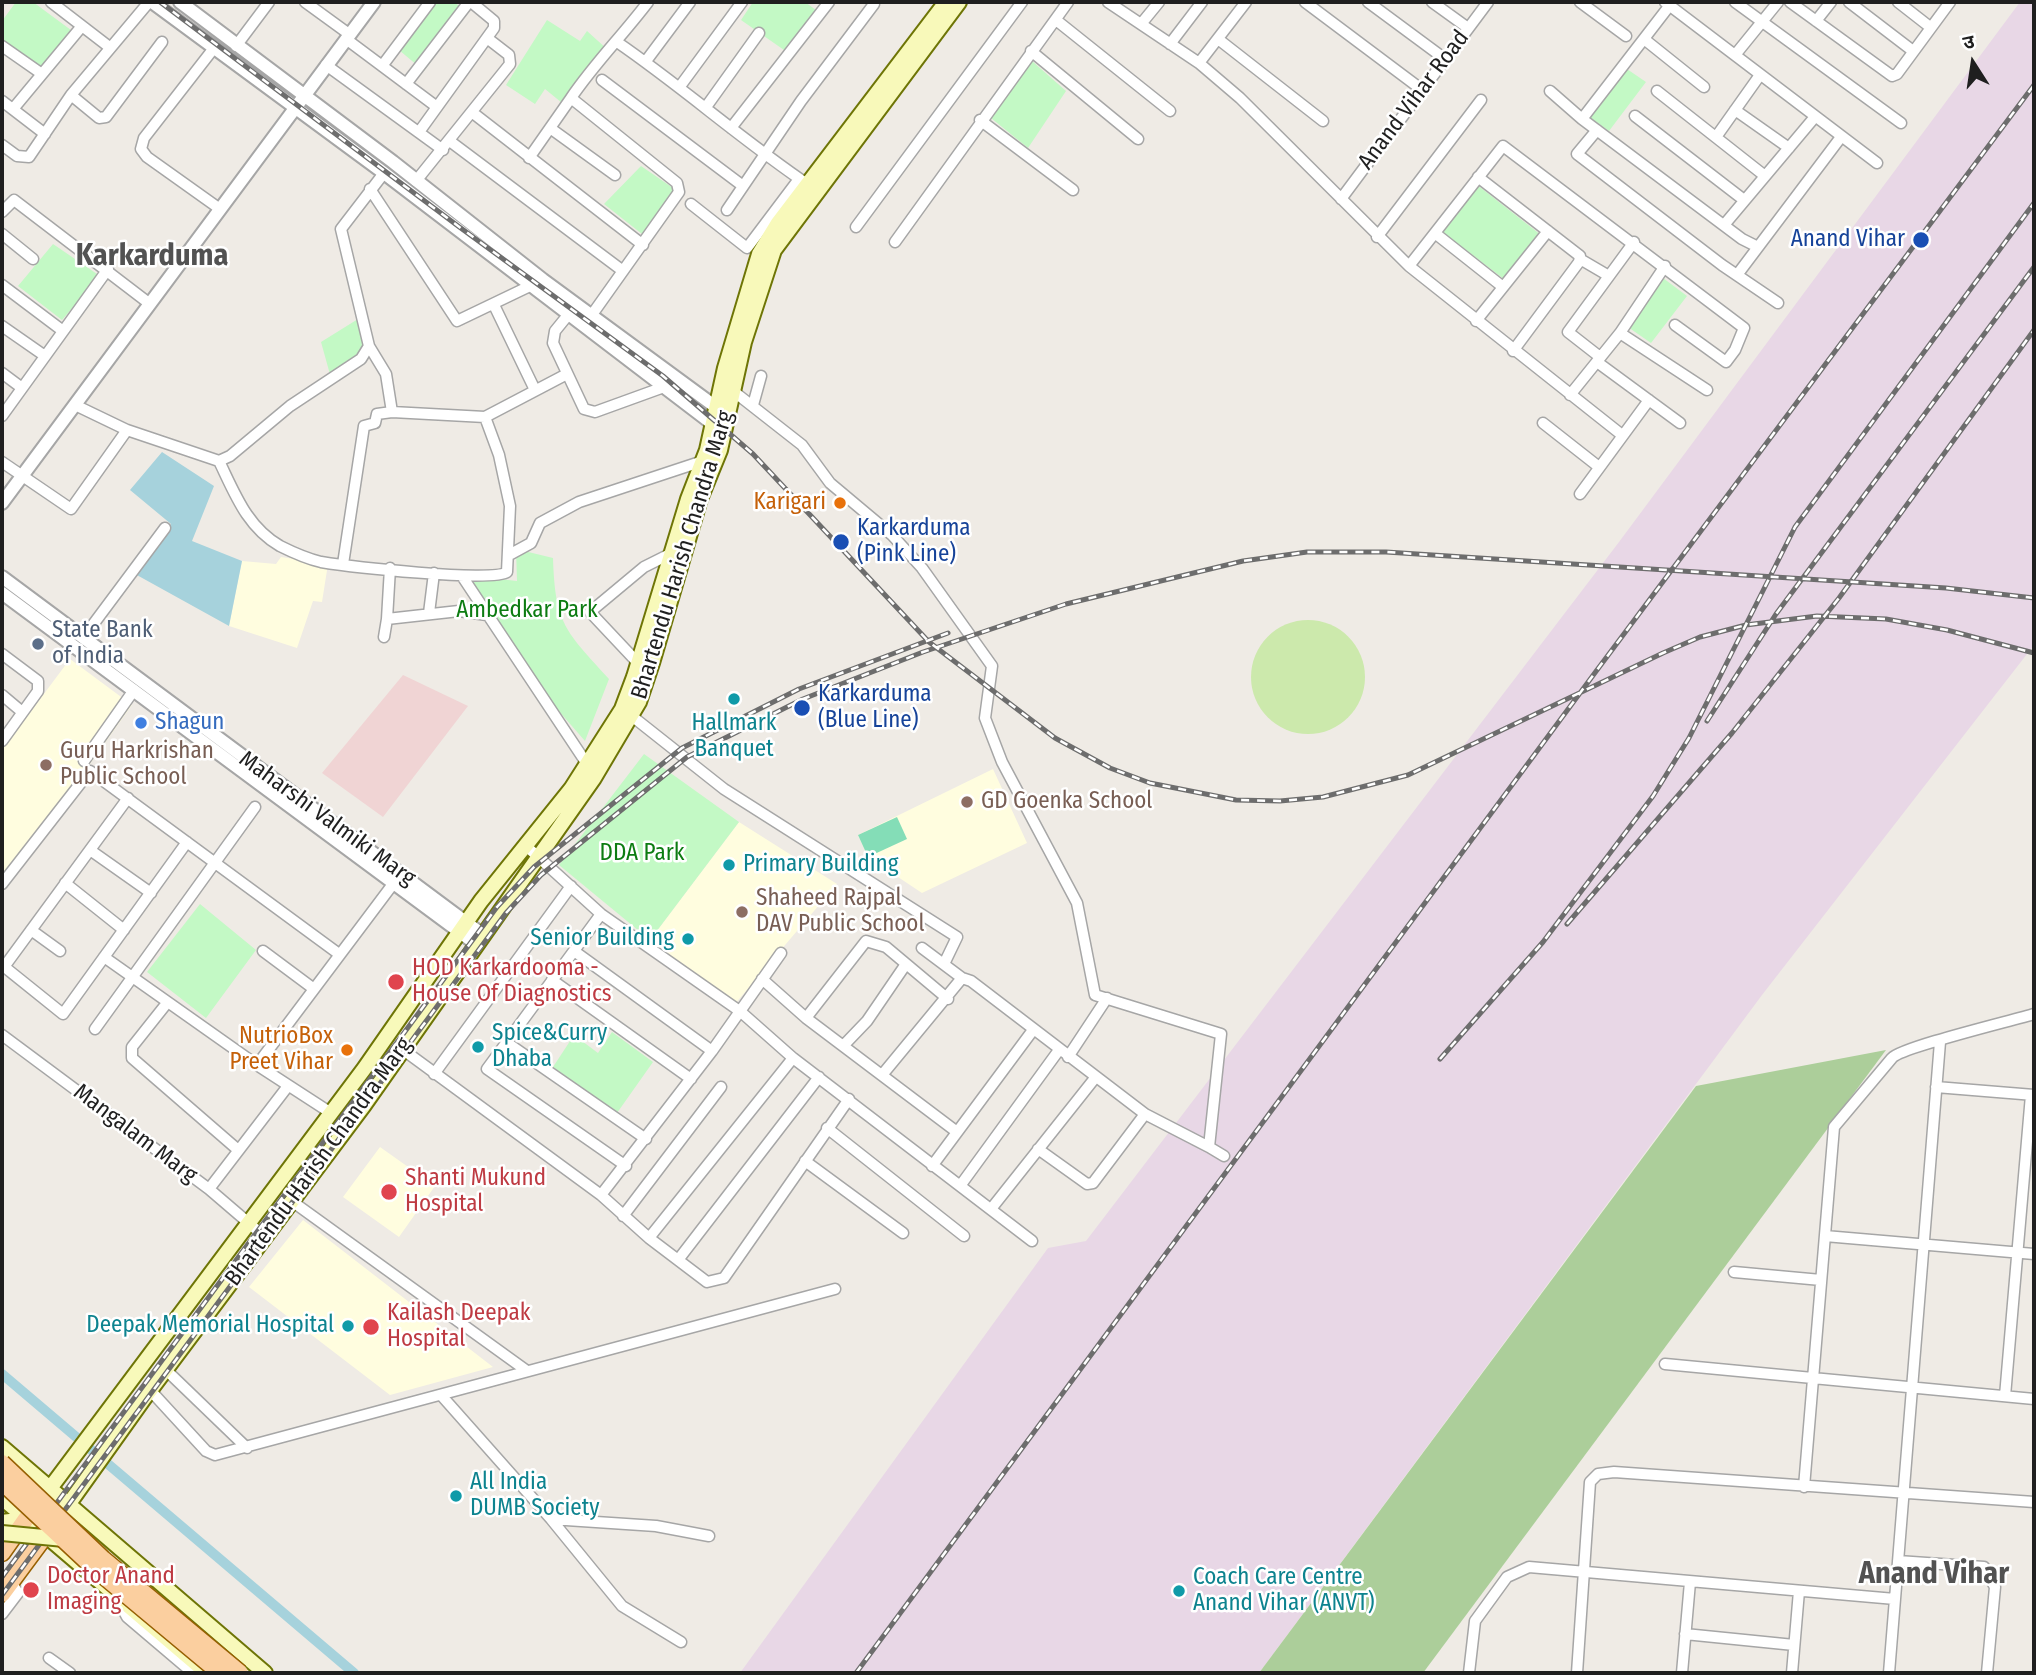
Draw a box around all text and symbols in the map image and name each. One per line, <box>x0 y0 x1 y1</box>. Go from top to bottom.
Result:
street label: Anand Vihar Road <box>1353 25 1475 175</box>
north arrow <box>1938 28 2008 98</box>
text: उ <box>1961 30 1976 54</box>
place label: Anand Vihar <box>1791 226 1905 254</box>
marker: Anand Vihar <box>1911 230 1931 250</box>
district label: Karkarduma <box>76 239 228 275</box>
street label: Bhartendu Harish Chandra Marg <box>626 407 740 703</box>
place label: Karigari <box>753 489 826 517</box>
marker: Karigari <box>832 495 848 511</box>
place label: Karkarduma (Pink Line) <box>857 515 971 569</box>
marker: Karkarduma (Pink Line) <box>831 532 851 552</box>
park label: Ambedkar Park <box>456 597 598 625</box>
place label: State Bank of India <box>52 617 153 671</box>
marker: State Bank of India <box>30 636 46 652</box>
place label: Karkarduma (Blue Line) <box>818 681 932 735</box>
marker: Hallmark Banquet <box>726 691 742 707</box>
marker: Karkarduma (Blue Line) <box>792 698 812 718</box>
place label: Shagun <box>155 709 224 737</box>
place label: Hallmark Banquet <box>692 710 776 764</box>
marker: Shagun <box>133 715 149 731</box>
place label: Guru Harkrishan Public School <box>60 738 214 792</box>
street label: Maharshi Valmiki Marg <box>233 746 421 892</box>
marker: Guru Harkrishan Public School <box>38 757 54 773</box>
place label: GD Goenka School <box>981 788 1152 816</box>
marker: GD Goenka School <box>959 794 975 810</box>
park label: DDA Park <box>600 840 684 868</box>
place label: Primary Building <box>743 851 898 879</box>
marker: Primary Building <box>721 857 737 873</box>
place label: Shaheed Rajpal DAV Public School <box>756 885 925 939</box>
marker: Shaheed Rajpal DAV Public School <box>734 904 750 920</box>
place label: Senior Building <box>530 925 674 953</box>
marker: Senior Building <box>680 931 696 947</box>
place label: HOD Karkardooma - House Of Diagnostics <box>412 955 612 1009</box>
marker: HOD Karkardooma - House Of Diagnostics <box>386 972 406 992</box>
place label: Spice&Curry Dhaba <box>492 1020 607 1074</box>
place label: NutrioBox Preet Vihar <box>229 1023 333 1077</box>
street label: Bhartendu Harish Chandra Marg <box>220 1032 418 1292</box>
marker: Spice&Curry Dhaba <box>470 1039 486 1055</box>
marker: NutrioBox Preet Vihar <box>339 1042 355 1058</box>
street label: Mangalam Marg <box>68 1079 202 1189</box>
place label: Shanti Mukund Hospital <box>405 1165 546 1219</box>
marker: Shanti Mukund Hospital <box>379 1182 399 1202</box>
place label: Kailash Deepak Hospital <box>387 1300 531 1354</box>
place label: Deepak Memorial Hospital <box>86 1312 334 1340</box>
marker: Kailash Deepak Hospital <box>361 1317 381 1337</box>
marker: Deepak Memorial Hospital <box>340 1318 356 1334</box>
place label: All India DUMB Society <box>470 1469 599 1523</box>
marker: All India DUMB Society <box>448 1488 464 1504</box>
district label: Anand Vihar <box>1859 1557 2009 1593</box>
place label: Doctor Anand Imaging <box>47 1563 175 1617</box>
place label: Coach Care Centre Anand Vihar (ANVT) <box>1193 1564 1375 1618</box>
marker: Doctor Anand Imaging <box>21 1580 41 1600</box>
marker: Coach Care Centre Anand Vihar (ANVT) <box>1171 1583 1187 1599</box>

